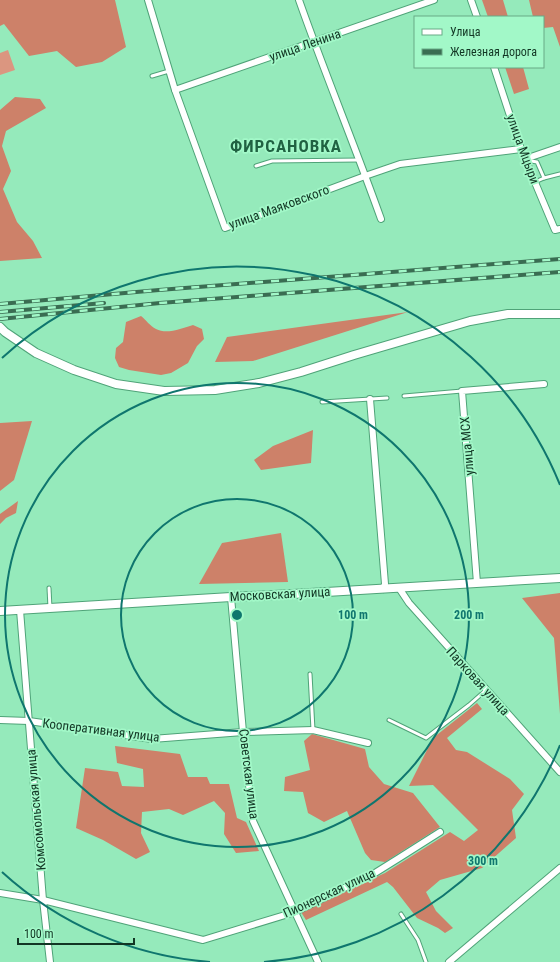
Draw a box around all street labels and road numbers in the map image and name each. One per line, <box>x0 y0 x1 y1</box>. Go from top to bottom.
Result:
street label: улица Ленина <box>267 26 343 64</box>
street label: улица Мцыри <box>503 112 543 186</box>
street label: улица Маяковского <box>227 182 331 232</box>
street label: улица МСХ <box>457 416 477 476</box>
street label: Московская улица <box>229 584 331 604</box>
street label: Парковая улица <box>443 644 513 718</box>
street label: Кооперативная улица <box>42 715 160 745</box>
street label: Советская улица <box>236 728 262 820</box>
street label: Комсомольская улица <box>23 749 49 871</box>
street label: Пионерская улица <box>281 865 377 921</box>

